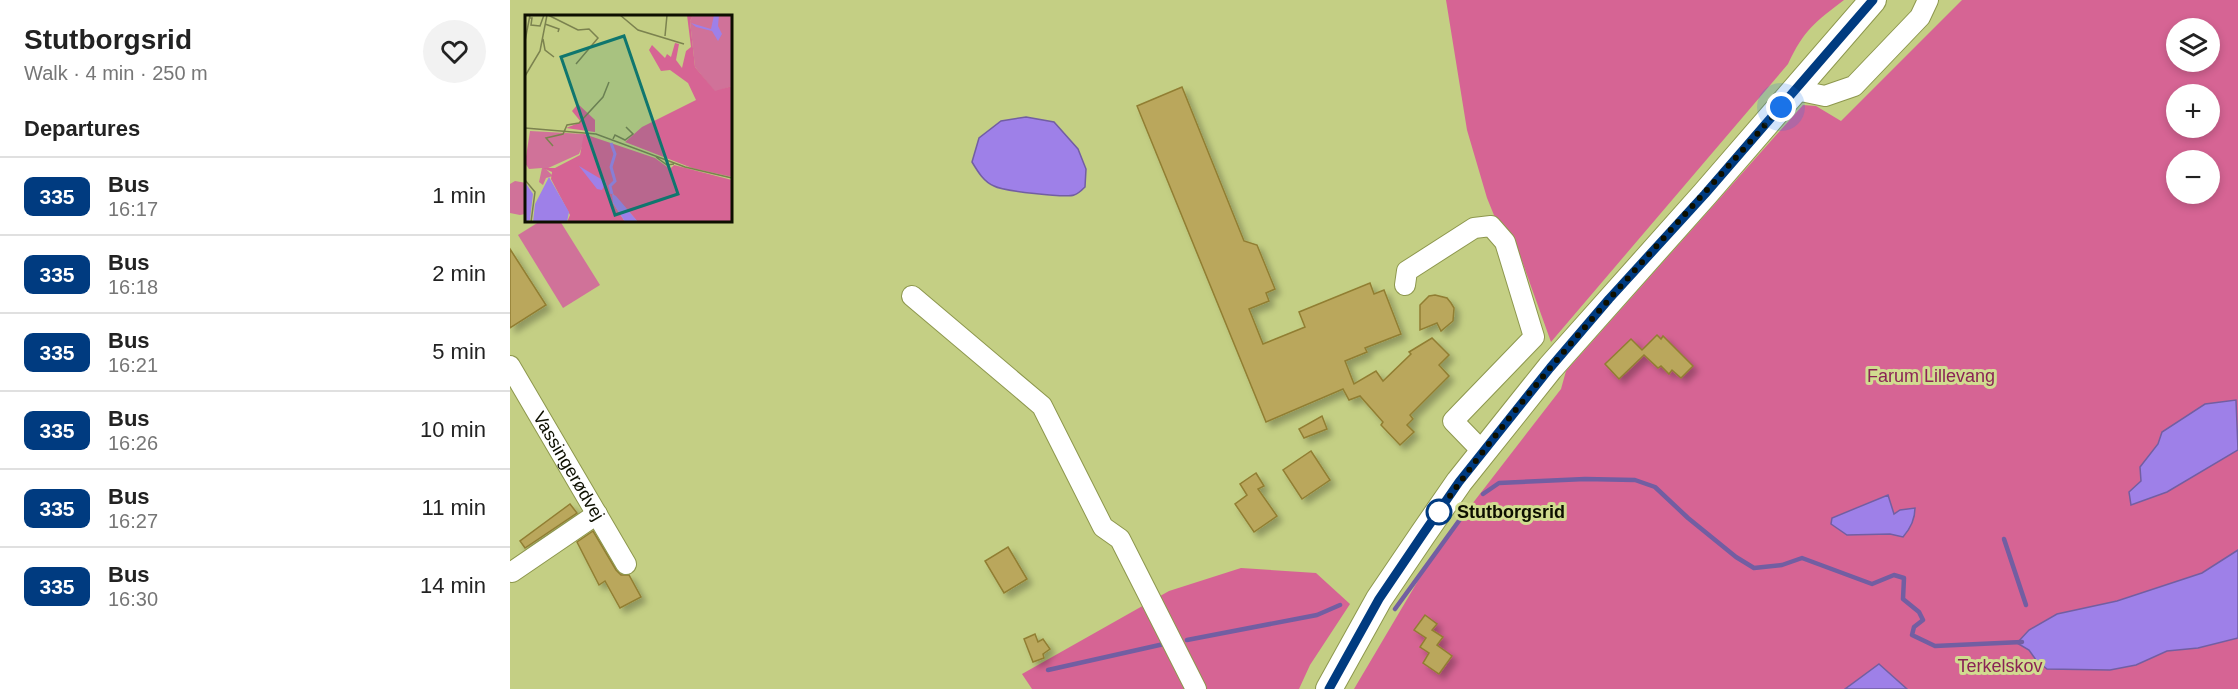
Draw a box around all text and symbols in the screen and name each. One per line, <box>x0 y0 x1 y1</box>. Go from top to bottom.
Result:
inset map <box>525 15 732 222</box>
map controls <box>2166 18 2220 204</box>
button: layers <box>2166 18 2220 72</box>
button: heart <box>423 20 486 83</box>
text: Stutborgsrid <box>24 24 192 55</box>
text: Walk · 4 min · 250 m <box>24 62 208 84</box>
button: + <box>2166 84 2220 138</box>
your location <box>1766 92 1796 122</box>
text: Departures <box>24 116 140 141</box>
button: − <box>2166 150 2220 204</box>
text: Bus <box>108 172 150 197</box>
text: 1 min <box>432 183 486 208</box>
text: 335 <box>39 185 75 208</box>
text: 16:17 <box>108 198 158 220</box>
text: Bus <box>108 250 150 275</box>
text: 2 min <box>432 261 486 286</box>
text: 335 <box>39 263 75 286</box>
text: 16:18 <box>108 276 158 298</box>
text: Bus <box>108 328 150 353</box>
text: 5 min <box>432 339 486 364</box>
text: 335 <box>39 341 75 364</box>
text: 16:21 <box>108 354 158 376</box>
park label: Farum Lillevang <box>1867 366 1995 386</box>
text: Bus <box>108 406 150 431</box>
street label: Vassingerødvej <box>529 408 608 524</box>
text: 10 min <box>420 417 486 442</box>
text: 335 <box>39 419 75 442</box>
text: 16:26 <box>108 432 158 454</box>
text: Bus <box>108 484 150 509</box>
text: 11 min <box>422 495 486 520</box>
text: 335 <box>39 497 75 520</box>
marker: Stutborgsrid <box>1426 499 1452 525</box>
place label: Stutborgsrid <box>1457 502 1565 522</box>
text: 16:27 <box>108 510 158 532</box>
text: Bus <box>108 562 150 587</box>
text: 14 min <box>420 573 486 598</box>
text: 335 <box>39 575 75 598</box>
text: 16:30 <box>108 588 158 610</box>
park label: Terkelskov <box>1957 656 2043 676</box>

